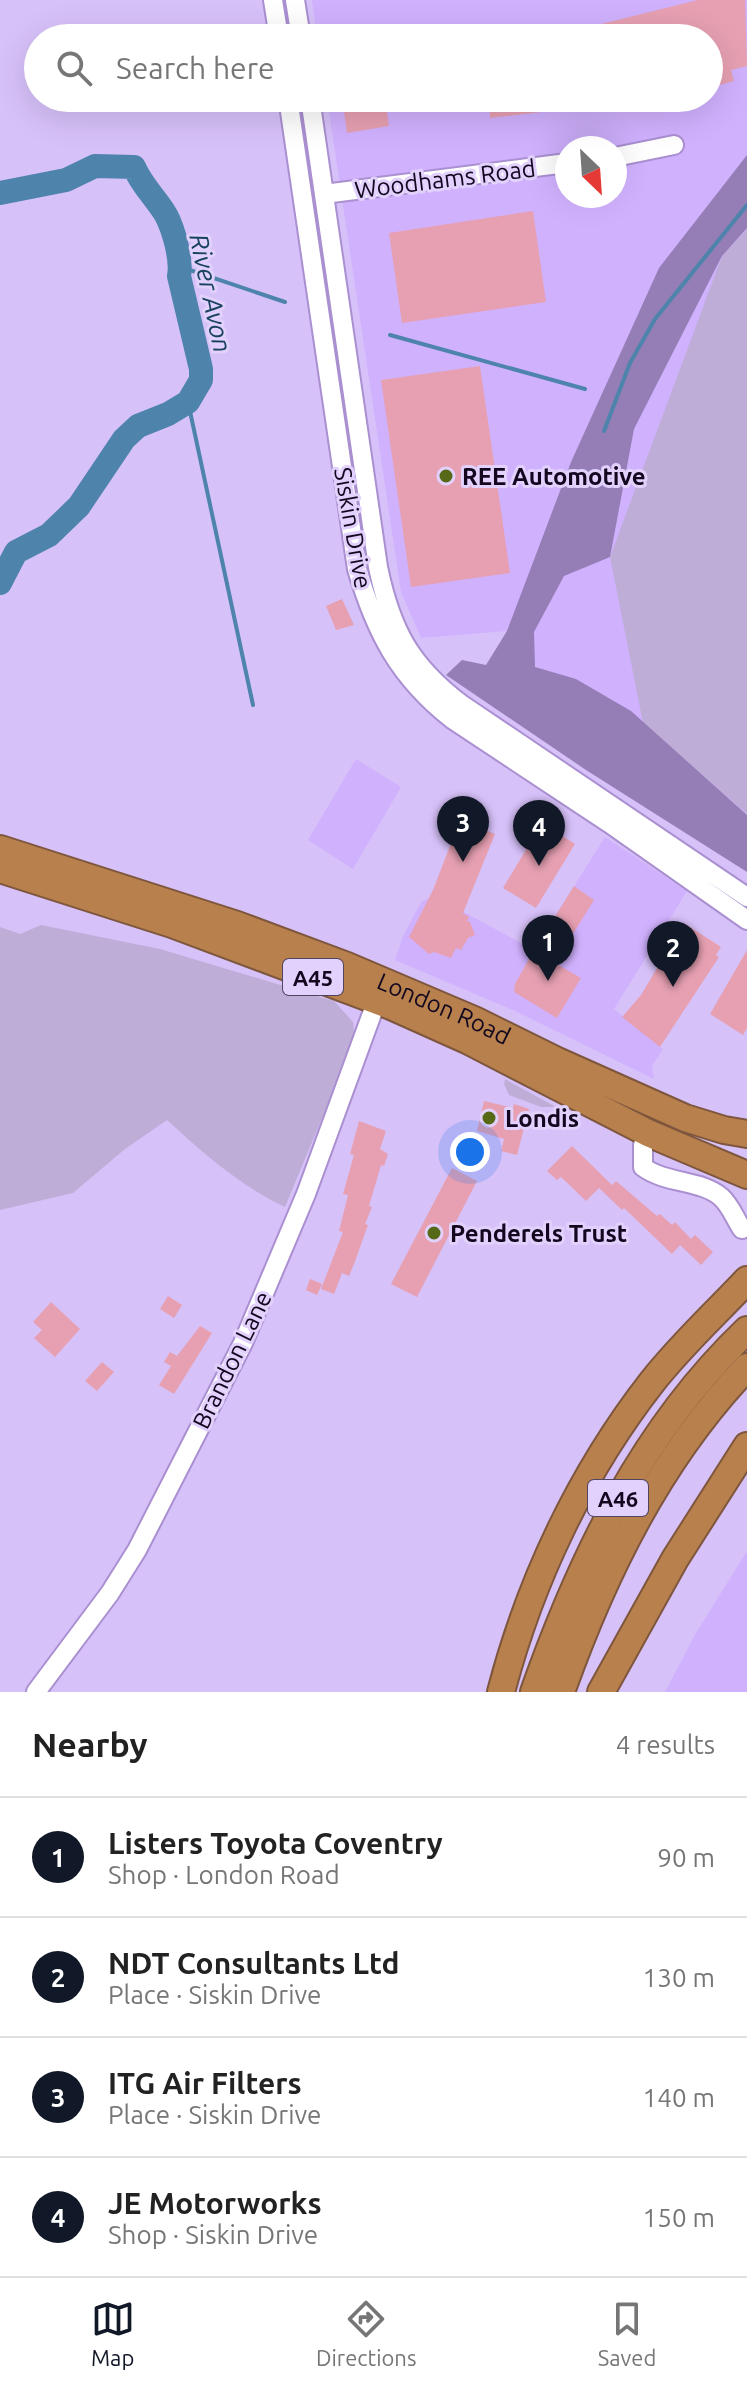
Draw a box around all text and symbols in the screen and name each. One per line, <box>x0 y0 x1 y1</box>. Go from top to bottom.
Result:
search box <box>24 24 723 112</box>
icon: search <box>52 46 96 90</box>
text: Search here <box>116 51 275 85</box>
north arrow <box>555 136 627 208</box>
street label: Woodhams Road <box>353 155 537 203</box>
water label: River Avon <box>184 231 238 355</box>
place label: REE Automotive <box>462 463 646 490</box>
street label: Siskin Drive <box>329 465 377 591</box>
marker: REE Automotive <box>437 467 455 485</box>
pin: 3 <box>437 796 489 862</box>
pin: 4 <box>513 800 565 866</box>
pin: 1 <box>522 915 574 981</box>
pin: 2 <box>647 921 699 987</box>
road number: A45 <box>283 959 343 995</box>
street label: London Road <box>373 967 515 1049</box>
place label: Londis <box>505 1105 579 1132</box>
marker: Londis <box>480 1109 498 1127</box>
your location <box>450 1132 490 1172</box>
place label: Penderels Trust <box>450 1220 627 1247</box>
marker: Penderels Trust <box>425 1224 443 1242</box>
street label: Brandon Lane <box>187 1287 277 1433</box>
road number: A46 <box>588 1480 648 1516</box>
text: Nearby <box>32 1725 147 1763</box>
text: 4 results <box>616 1730 715 1759</box>
text: Listers Toyota Coventry <box>108 1826 443 1860</box>
text: 1 <box>51 1843 65 1872</box>
text: 90 m <box>657 1843 715 1872</box>
text: Shop · London Road <box>108 1860 340 1889</box>
text: NDT Consultants Ltd <box>108 1946 399 1980</box>
text: 2 <box>51 1963 65 1992</box>
text: 130 m <box>643 1963 715 1992</box>
text: Place · Siskin Drive <box>108 1980 321 2009</box>
text: ITG Air Filters <box>108 2066 302 2100</box>
text: 3 <box>51 2083 65 2112</box>
text: 140 m <box>643 2083 715 2112</box>
text: Place · Siskin Drive <box>108 2100 321 2129</box>
text: JE Motorworks <box>108 2186 322 2220</box>
text: 4 <box>51 2203 65 2232</box>
text: 150 m <box>643 2203 715 2232</box>
text: Shop · Siskin Drive <box>108 2220 318 2249</box>
tab: Map <box>91 2297 135 2370</box>
tab: Directions <box>316 2297 416 2370</box>
tab: Saved <box>598 2297 656 2370</box>

